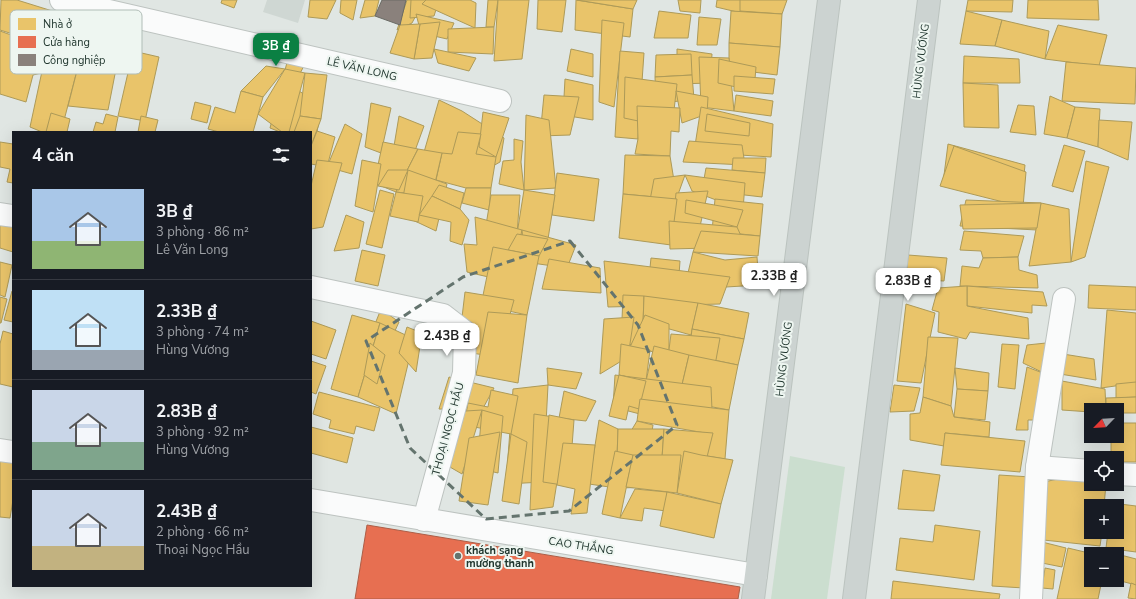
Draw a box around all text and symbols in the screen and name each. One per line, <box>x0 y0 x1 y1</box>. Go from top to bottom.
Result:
legend <box>10 10 142 74</box>
text: Nhà ở <box>43 17 72 32</box>
street label: HÙNG VƯƠNG <box>908 22 933 99</box>
pin: 3B ₫ <box>252 33 300 67</box>
text: Cửa hàng <box>43 35 90 50</box>
text: 3B ₫ <box>262 37 290 55</box>
text: Công nghiệp <box>43 53 105 68</box>
street label: LÊ VĂN LONG <box>326 53 399 84</box>
text: 4 căn <box>32 144 74 167</box>
icon: filters <box>270 144 292 166</box>
text: 3B ₫ <box>156 200 193 223</box>
icon: home <box>64 205 112 253</box>
text: 3 phòng · 86 m² <box>156 223 249 241</box>
text: Lê Văn Long <box>156 241 228 259</box>
pin: 2.33B ₫ <box>737 263 811 297</box>
text: 2.33B ₫ <box>751 267 797 285</box>
pin: 2.83B ₫ <box>871 268 945 302</box>
text: 2.83B ₫ <box>885 272 931 290</box>
text: 2.33B ₫ <box>156 300 217 323</box>
icon: home <box>64 306 112 354</box>
street label: HÙNG VƯƠNG <box>771 320 796 397</box>
text: 3 phòng · 74 m² <box>156 323 249 341</box>
pin: 2.43B ₫ <box>410 323 484 357</box>
text: 2.43B ₫ <box>424 327 470 345</box>
text: Hùng Vương <box>156 341 229 359</box>
street label: THOẠI NGỌC HẦU <box>426 380 468 477</box>
text: 2.83B ₫ <box>156 400 217 423</box>
north arrow <box>1084 403 1124 443</box>
map controls <box>1084 403 1124 587</box>
icon: home <box>64 406 112 454</box>
text: 3 phòng · 92 m² <box>156 423 249 441</box>
text: Hùng Vương <box>156 441 229 459</box>
button: locate <box>1084 451 1124 491</box>
button: + <box>1084 499 1124 539</box>
text: 2.43B ₫ <box>156 500 217 523</box>
icon: home <box>64 506 112 554</box>
text: 2 phòng · 66 m² <box>156 523 249 541</box>
street label: CAO THẮNG <box>547 531 615 559</box>
text: Thoại Ngọc Hầu <box>156 541 250 559</box>
place label: khách sạng mường thanh <box>466 543 534 571</box>
button: − <box>1084 547 1124 587</box>
marker: khách sạng mường thanh <box>453 551 463 561</box>

